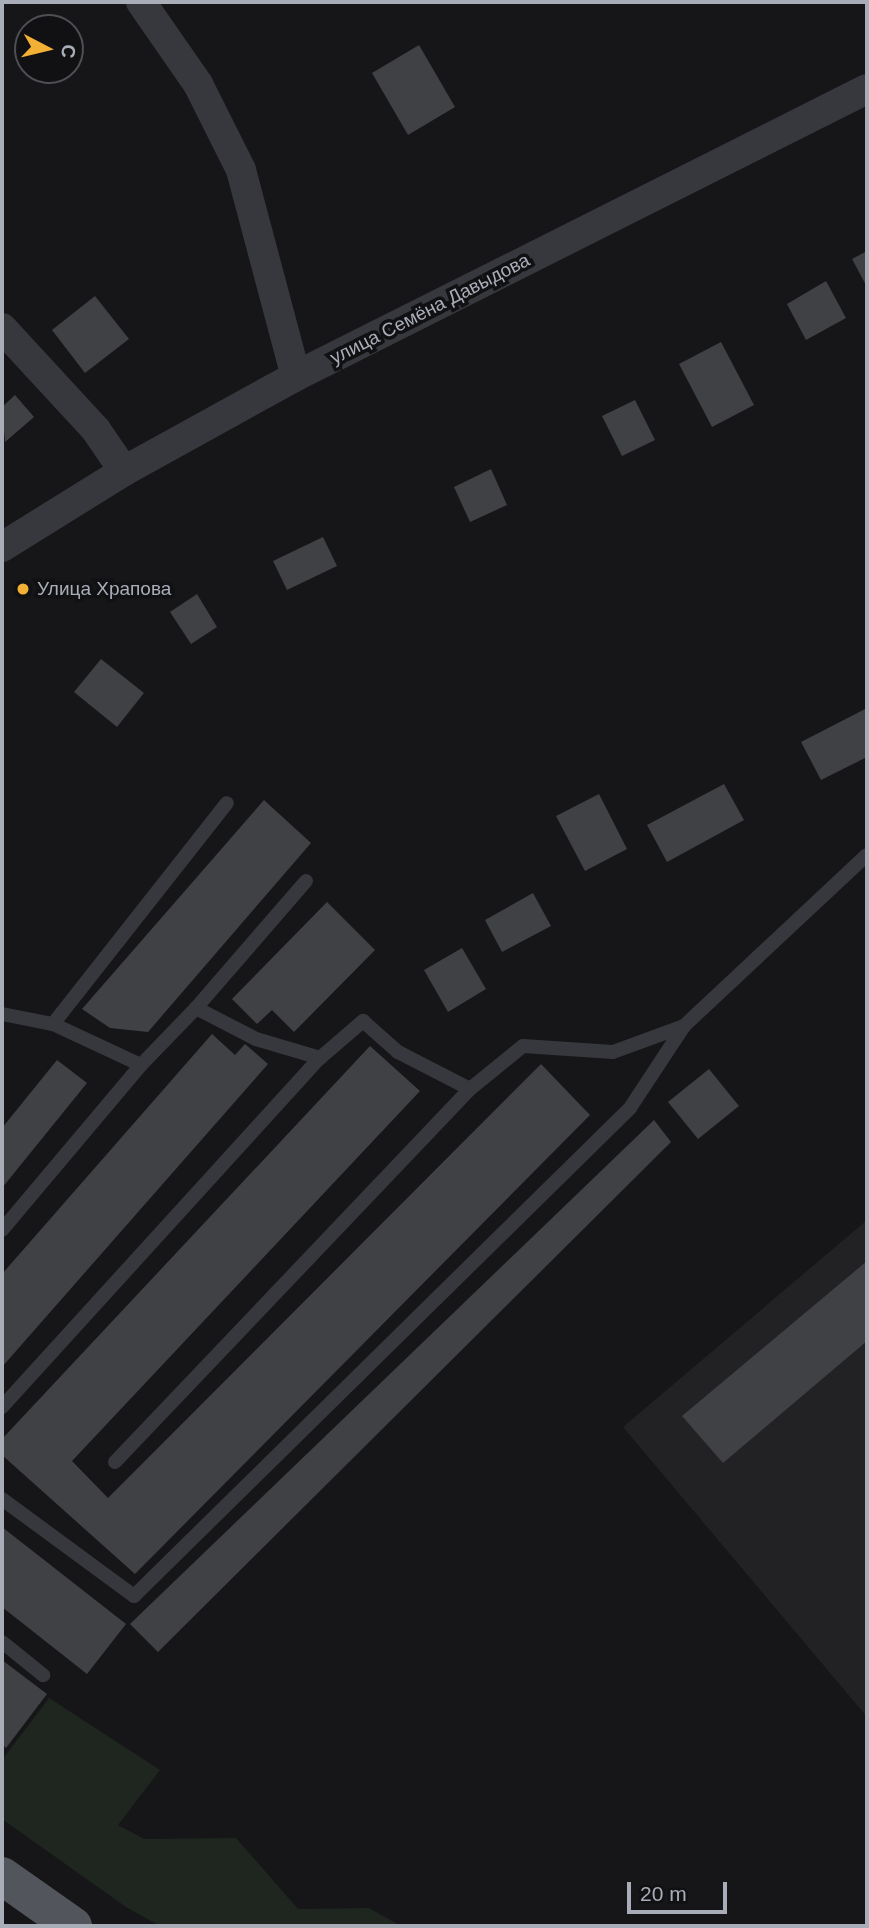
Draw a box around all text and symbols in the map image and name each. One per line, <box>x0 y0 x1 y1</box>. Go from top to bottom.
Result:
north arrow <box>14 14 84 84</box>
text: С <box>57 43 80 59</box>
street label: улица Семёна Давыдова <box>326 249 534 369</box>
place label: Улица Храпова <box>37 578 171 600</box>
marker: Улица Храпова <box>15 581 31 597</box>
scale bar <box>631 1868 731 1912</box>
text: 20 m <box>640 1882 687 1905</box>

